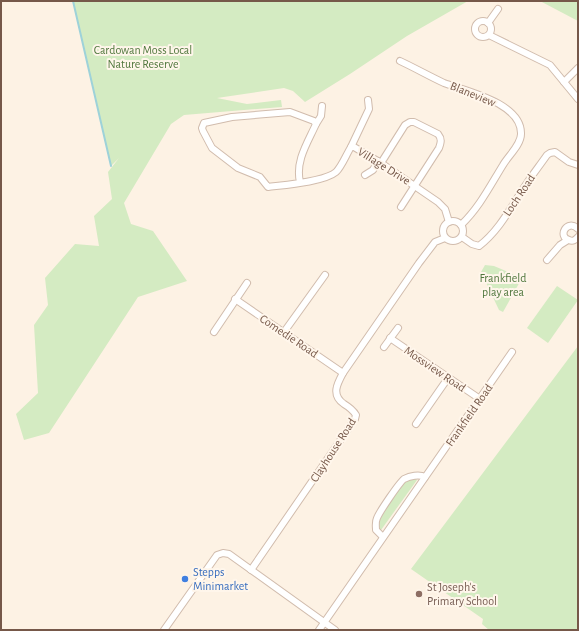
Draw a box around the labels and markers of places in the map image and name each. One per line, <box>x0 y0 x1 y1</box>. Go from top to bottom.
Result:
place label: Stepps Minimarket <box>193 566 248 592</box>
marker: Stepps Minimarket <box>180 574 190 584</box>
place label: St Joseph's Primary School <box>427 581 497 608</box>
marker: St Joseph's Primary School <box>414 589 424 599</box>

